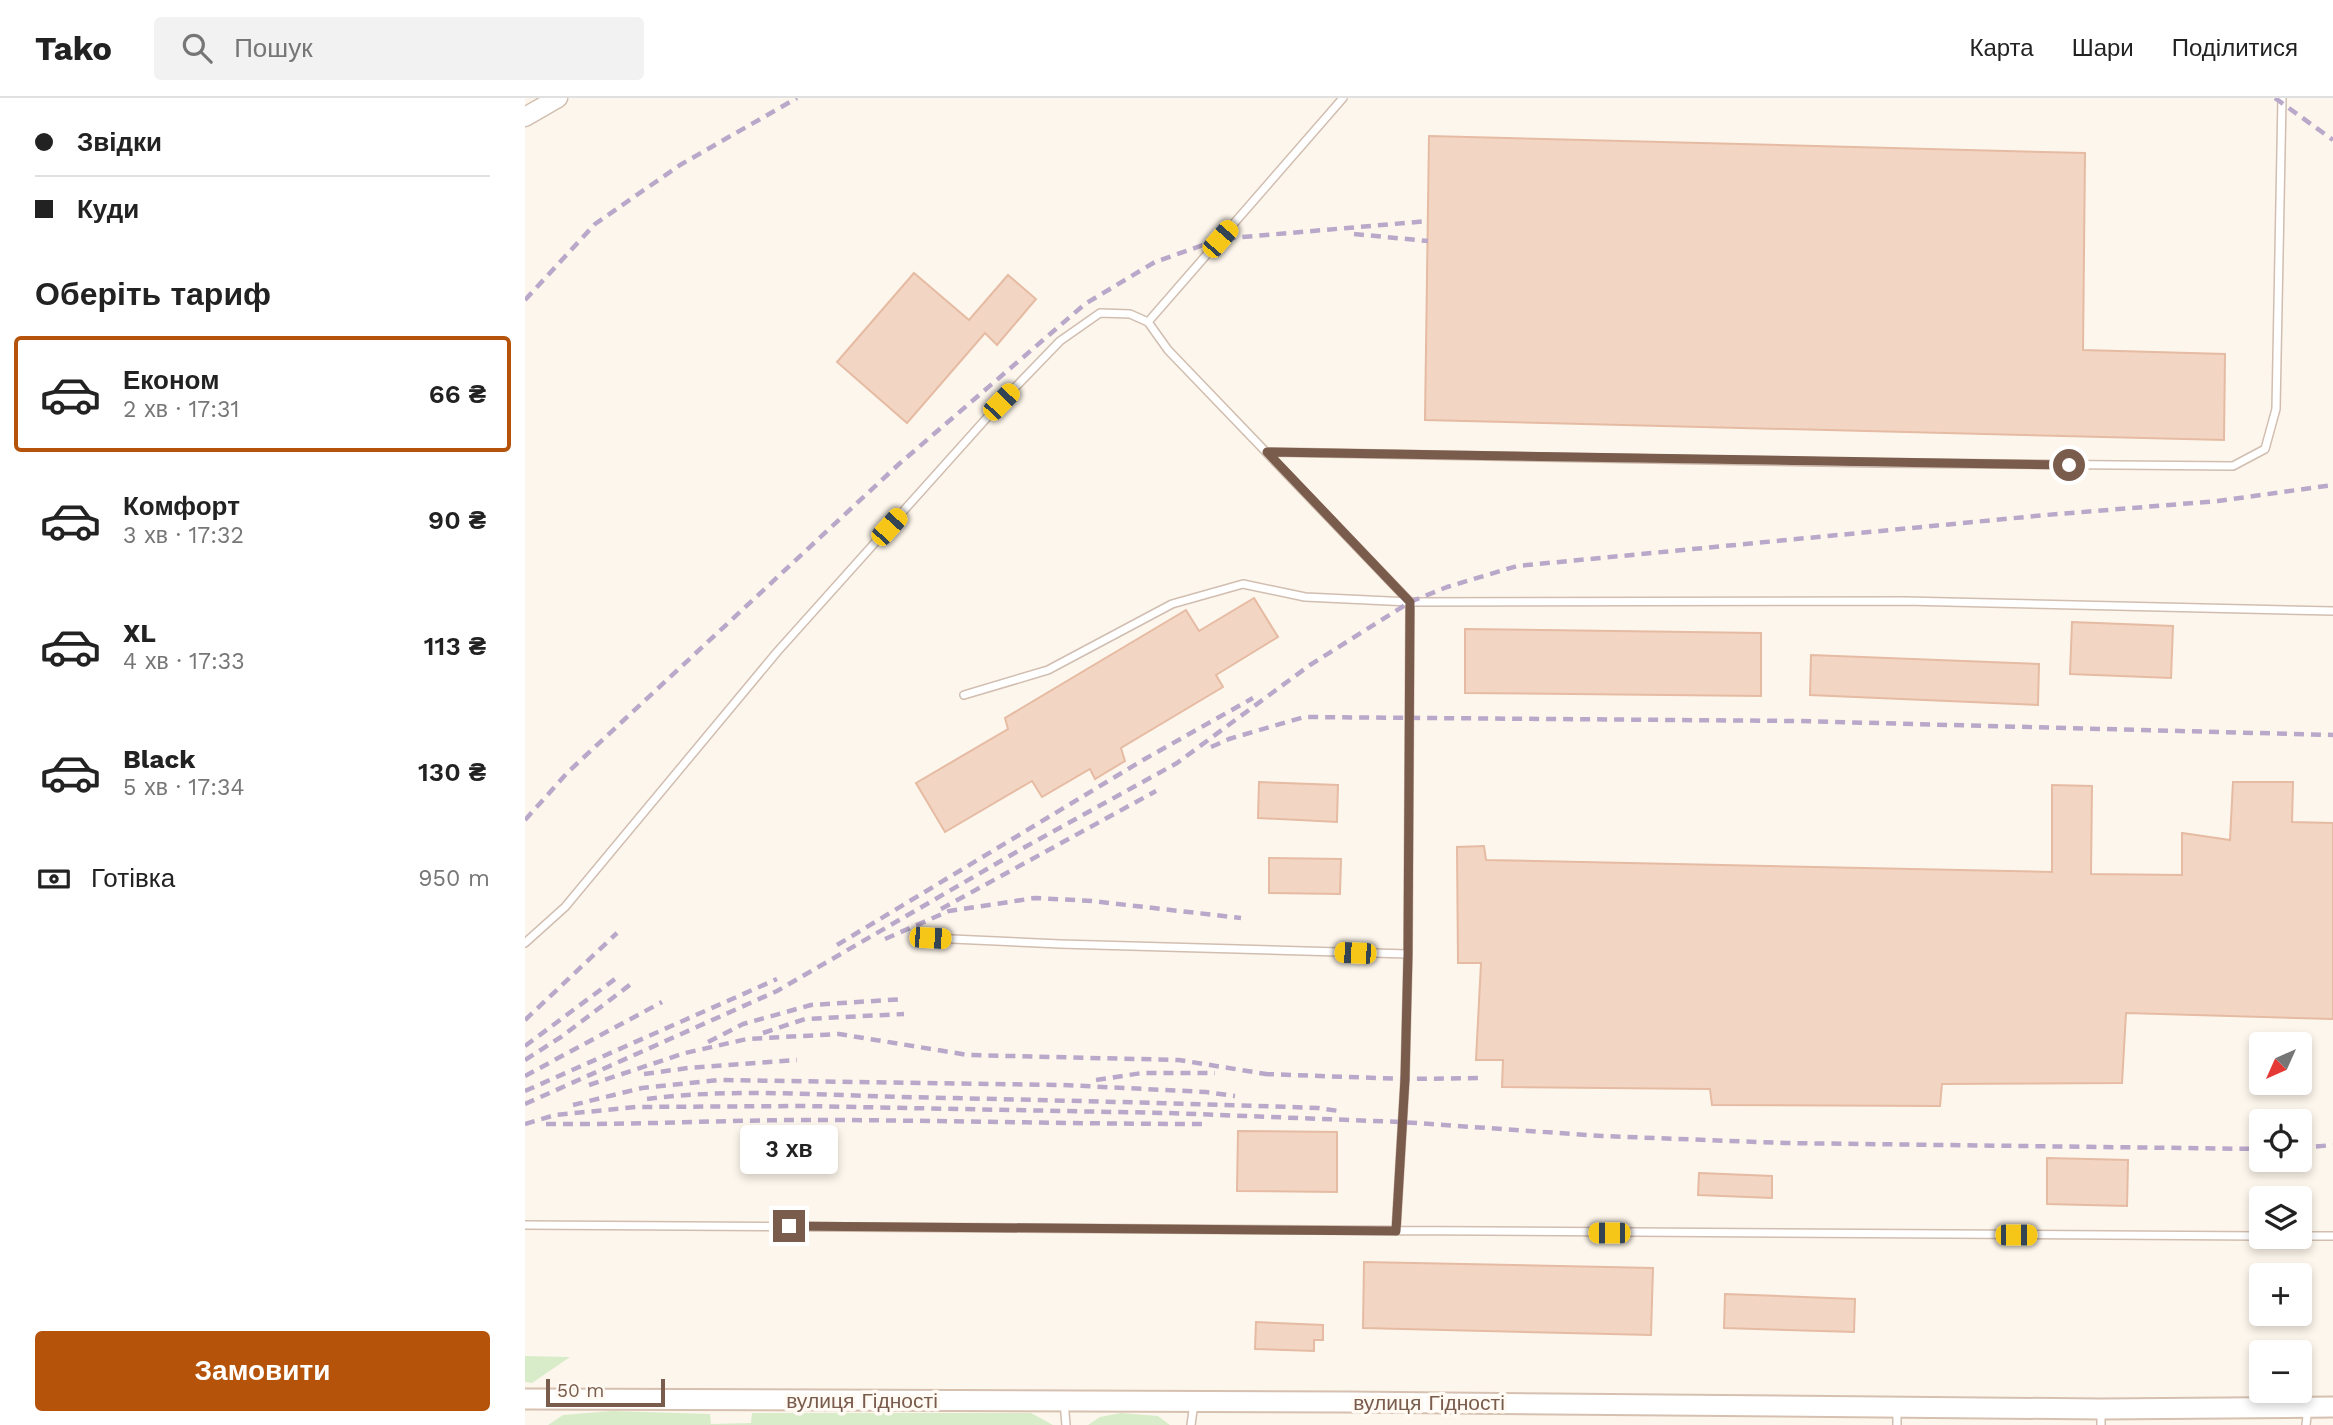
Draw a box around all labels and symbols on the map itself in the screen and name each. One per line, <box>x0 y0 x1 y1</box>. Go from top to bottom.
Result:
car <box>1199 216 1242 262</box>
car <box>979 380 1024 424</box>
route start <box>2053 449 2085 481</box>
car <box>868 504 911 550</box>
car <box>909 926 952 950</box>
car <box>1334 942 1377 964</box>
north arrow <box>2249 1032 2312 1096</box>
callout: 3 хв <box>740 1124 838 1174</box>
route end <box>773 1210 805 1242</box>
car <box>1589 1223 1631 1244</box>
car <box>1996 1225 2038 1246</box>
scale bar <box>546 1376 665 1408</box>
street label: вулиця Гідності <box>786 1388 938 1413</box>
street label: вулиця Гідності <box>1353 1390 1505 1415</box>

